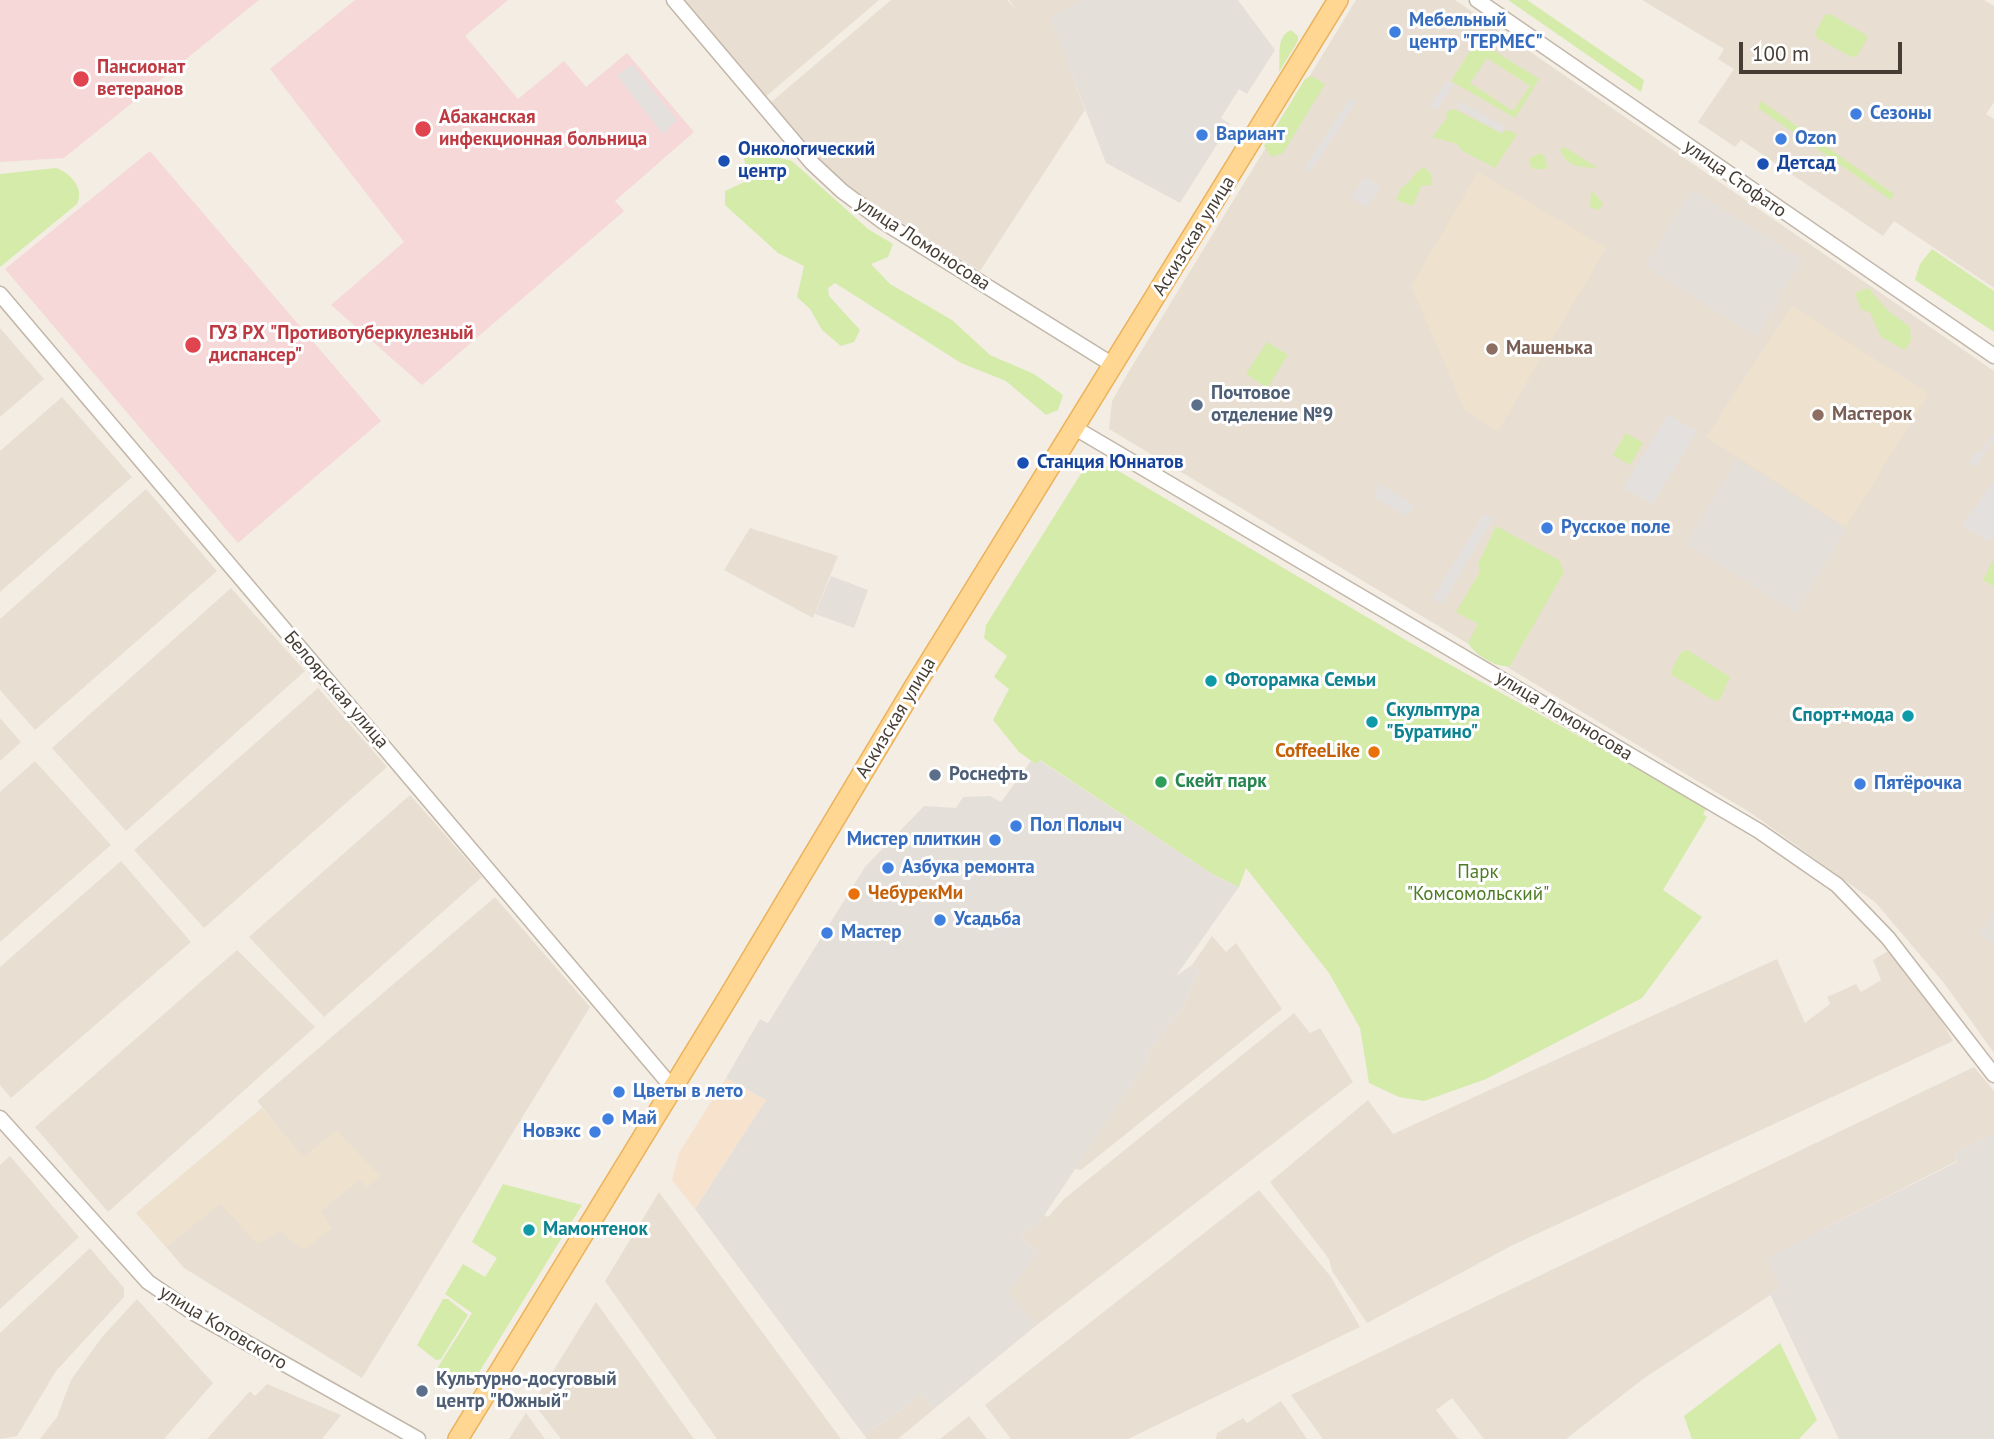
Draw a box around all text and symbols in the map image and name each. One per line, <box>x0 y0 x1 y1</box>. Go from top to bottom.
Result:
place label: Мебельный центр "ГЕРМЕС" <box>1409 10 1543 54</box>
marker: Мебельный центр "ГЕРМЕС" <box>1387 24 1403 40</box>
scale bar <box>1742 28 1905 72</box>
text: 100 m <box>1752 40 1809 67</box>
place label: Пансионат ветеранов <box>97 57 185 101</box>
marker: Пансионат ветеранов <box>71 69 91 89</box>
place label: Сезоны <box>1870 103 1932 125</box>
marker: Сезоны <box>1848 106 1864 122</box>
place label: Абаканская инфекционная больница <box>439 107 647 151</box>
marker: Абаканская инфекционная больница <box>413 119 433 139</box>
place label: Вариант <box>1216 124 1285 146</box>
marker: Вариант <box>1194 127 1210 143</box>
place label: Ozon <box>1795 128 1837 150</box>
marker: Ozon <box>1773 131 1789 147</box>
street label: улица Стофато <box>1679 135 1791 223</box>
place label: Онкологический центр <box>738 139 875 183</box>
marker: Онкологический центр <box>716 153 732 169</box>
place label: Детсад <box>1777 153 1836 175</box>
marker: Детсад <box>1755 156 1771 172</box>
street label: Аскизская улица <box>1148 172 1240 300</box>
street label: улица Ломоносова <box>852 192 994 296</box>
place label: ГУЗ РХ "Противотуберкулезный диспансер" <box>209 323 474 367</box>
marker: ГУЗ РХ "Противотуберкулезный диспансер" <box>183 335 203 355</box>
place label: Машенька <box>1506 338 1593 360</box>
marker: Машенька <box>1484 341 1500 357</box>
place label: Почтовое отделение №9 <box>1211 383 1333 427</box>
marker: Почтовое отделение №9 <box>1189 397 1205 413</box>
place label: Мастерок <box>1832 404 1912 426</box>
marker: Мастерок <box>1810 407 1826 423</box>
place label: Станция Юннатов <box>1037 452 1184 474</box>
marker: Станция Юннатов <box>1015 455 1031 471</box>
place label: Русское поле <box>1561 517 1670 539</box>
marker: Русское поле <box>1539 520 1555 536</box>
street label: Белоярская улица <box>279 627 393 753</box>
street label: Аскизская улица <box>851 653 941 783</box>
street label: улица Ломоносова <box>1491 666 1637 766</box>
place label: Фоторамка Семьи <box>1225 670 1376 692</box>
marker: Фоторамка Семьи <box>1203 673 1219 689</box>
place label: Скульптура "Буратино" <box>1386 700 1480 744</box>
place label: Спорт+мода <box>1792 705 1894 727</box>
marker: Спорт+мода <box>1900 708 1916 724</box>
marker: Скульптура "Буратино" <box>1364 714 1380 730</box>
place label: CoffeeLike <box>1275 741 1360 763</box>
marker: CoffeeLike <box>1366 744 1382 760</box>
place label: Роснефть <box>949 764 1028 786</box>
marker: Роснефть <box>927 767 943 783</box>
place label: Скейт парк <box>1175 771 1267 793</box>
place label: Пятёрочка <box>1874 773 1962 795</box>
marker: Скейт парк <box>1153 774 1169 790</box>
marker: Пятёрочка <box>1852 776 1868 792</box>
place label: Пол Полыч <box>1030 815 1122 837</box>
marker: Пол Полыч <box>1008 818 1024 834</box>
place label: Мистер плиткин <box>847 829 981 851</box>
marker: Мистер плиткин <box>987 832 1003 848</box>
place label: Азбука ремонта <box>902 857 1035 879</box>
marker: Азбука ремонта <box>880 860 896 876</box>
park label: Парк "Комсомольский" <box>1407 862 1549 906</box>
place label: ЧебурекМи <box>868 883 963 905</box>
marker: ЧебурекМи <box>846 886 862 902</box>
place label: Усадьба <box>954 909 1021 931</box>
marker: Усадьба <box>932 912 948 928</box>
place label: Мастер <box>841 922 901 944</box>
marker: Мастер <box>819 925 835 941</box>
place label: Цветы в лето <box>633 1081 743 1103</box>
marker: Цветы в лето <box>611 1084 627 1100</box>
place label: Май <box>622 1108 657 1130</box>
marker: Май <box>600 1111 616 1127</box>
place label: Новэкс <box>523 1121 581 1143</box>
marker: Новэкс <box>587 1124 603 1140</box>
place label: Мамонтенок <box>543 1219 648 1241</box>
marker: Мамонтенок <box>521 1222 537 1238</box>
street label: улица Котовского <box>155 1281 291 1375</box>
place label: Культурно-досуговый центр "Южный" <box>436 1369 616 1413</box>
marker: Культурно-досуговый центр "Южный" <box>414 1383 430 1399</box>

